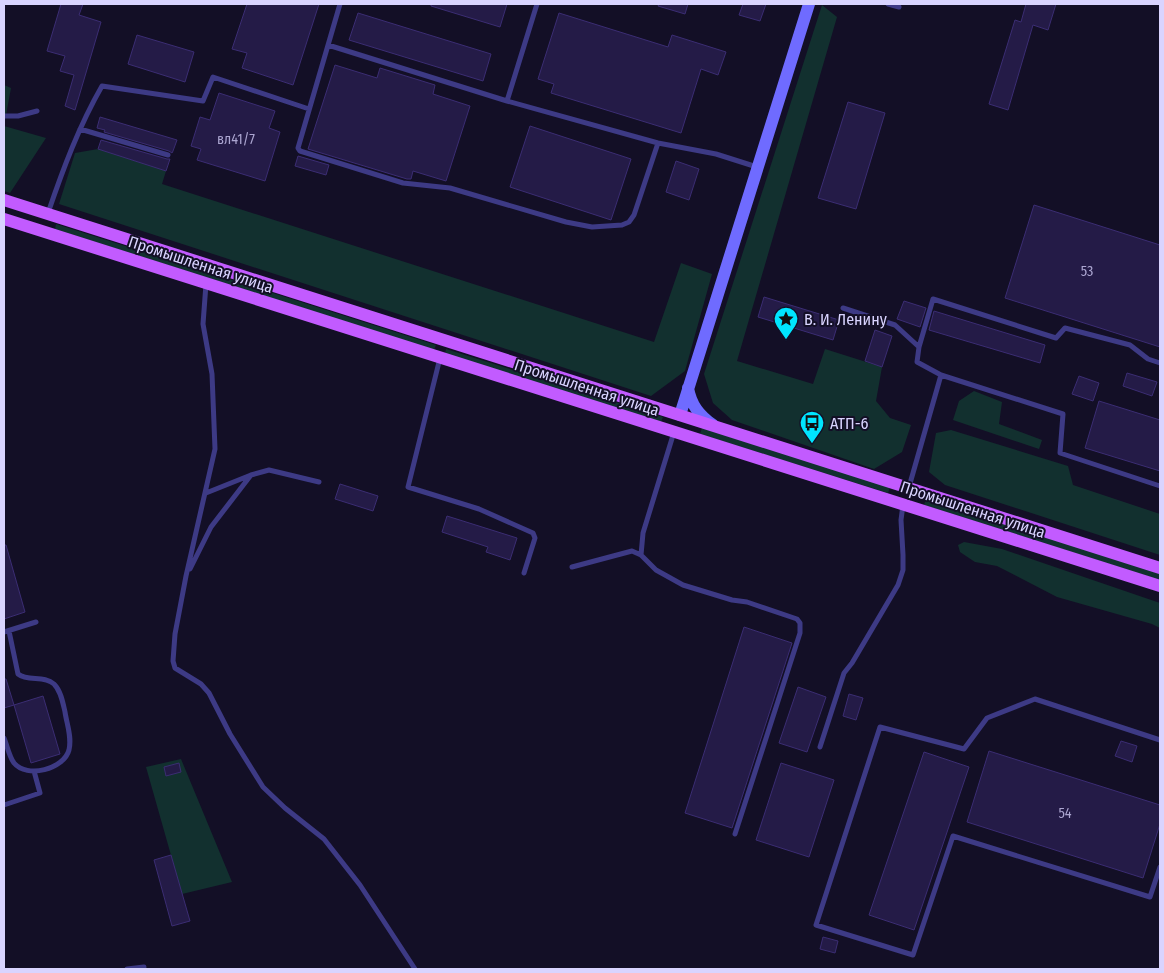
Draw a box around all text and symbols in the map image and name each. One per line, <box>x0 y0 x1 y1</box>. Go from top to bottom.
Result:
house number: вл41/7 <box>217 131 255 148</box>
street label: Промышленная улица <box>126 232 276 297</box>
house number: 53 <box>1081 263 1093 280</box>
place icon: В. И. Ленину <box>773 306 799 340</box>
place label: В. И. Ленину <box>804 310 888 329</box>
street label: Промышленная улица <box>512 355 662 420</box>
bus stop icon: АТП-6 <box>799 410 825 444</box>
place label: АТП-6 <box>830 414 869 433</box>
street label: Промышленная улица <box>898 477 1048 542</box>
house number: 54 <box>1058 805 1072 822</box>

